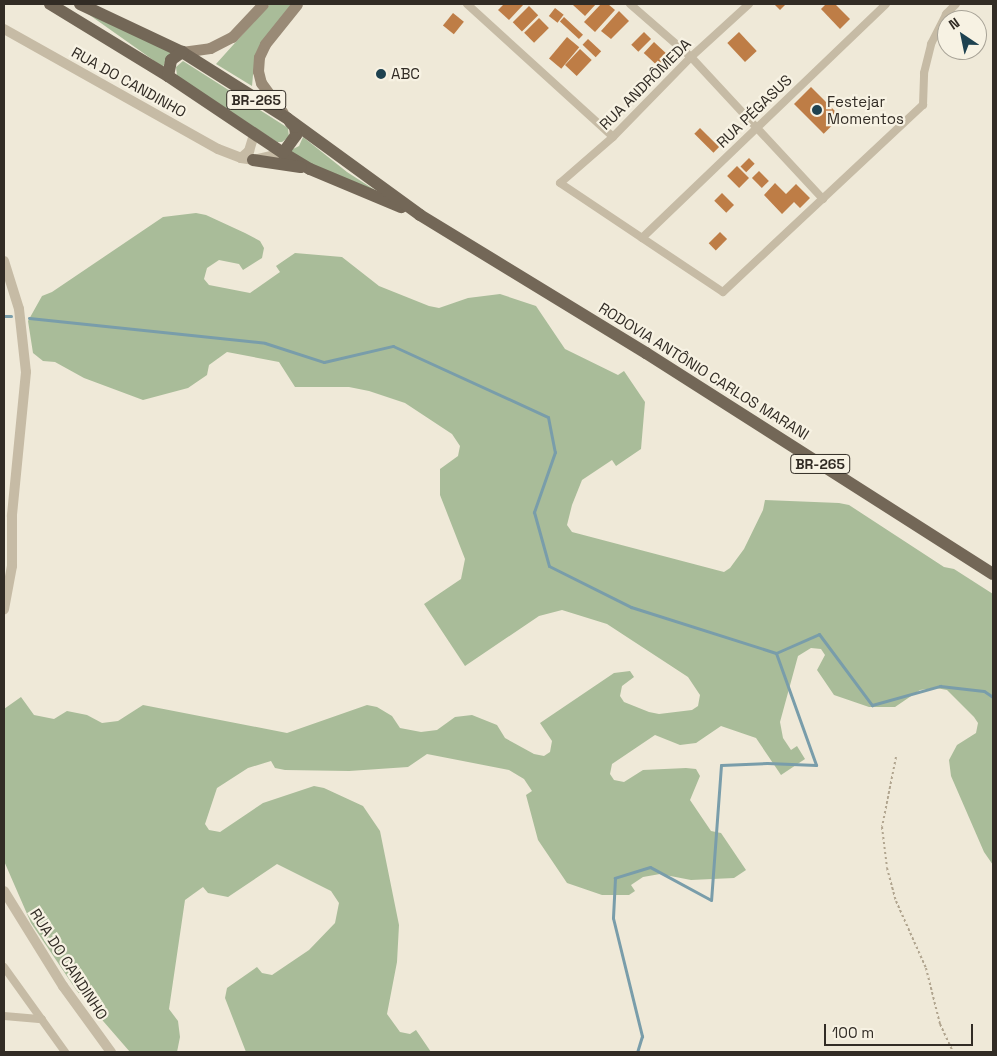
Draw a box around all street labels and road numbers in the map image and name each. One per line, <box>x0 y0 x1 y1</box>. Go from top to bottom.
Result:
street label: RUA ANDRÔMEDA <box>595 34 695 134</box>
street label: RUA DO CANDINHO <box>68 43 190 121</box>
street label: RUA PÉGASUS <box>713 71 795 151</box>
road number: BR-265 <box>226 88 286 112</box>
street label: RODOVIA ANTÔNIO CARLOS MARANI <box>595 298 813 444</box>
road number: BR-265 <box>790 452 850 476</box>
street label: RUA DO CANDINHO <box>26 905 112 1023</box>

